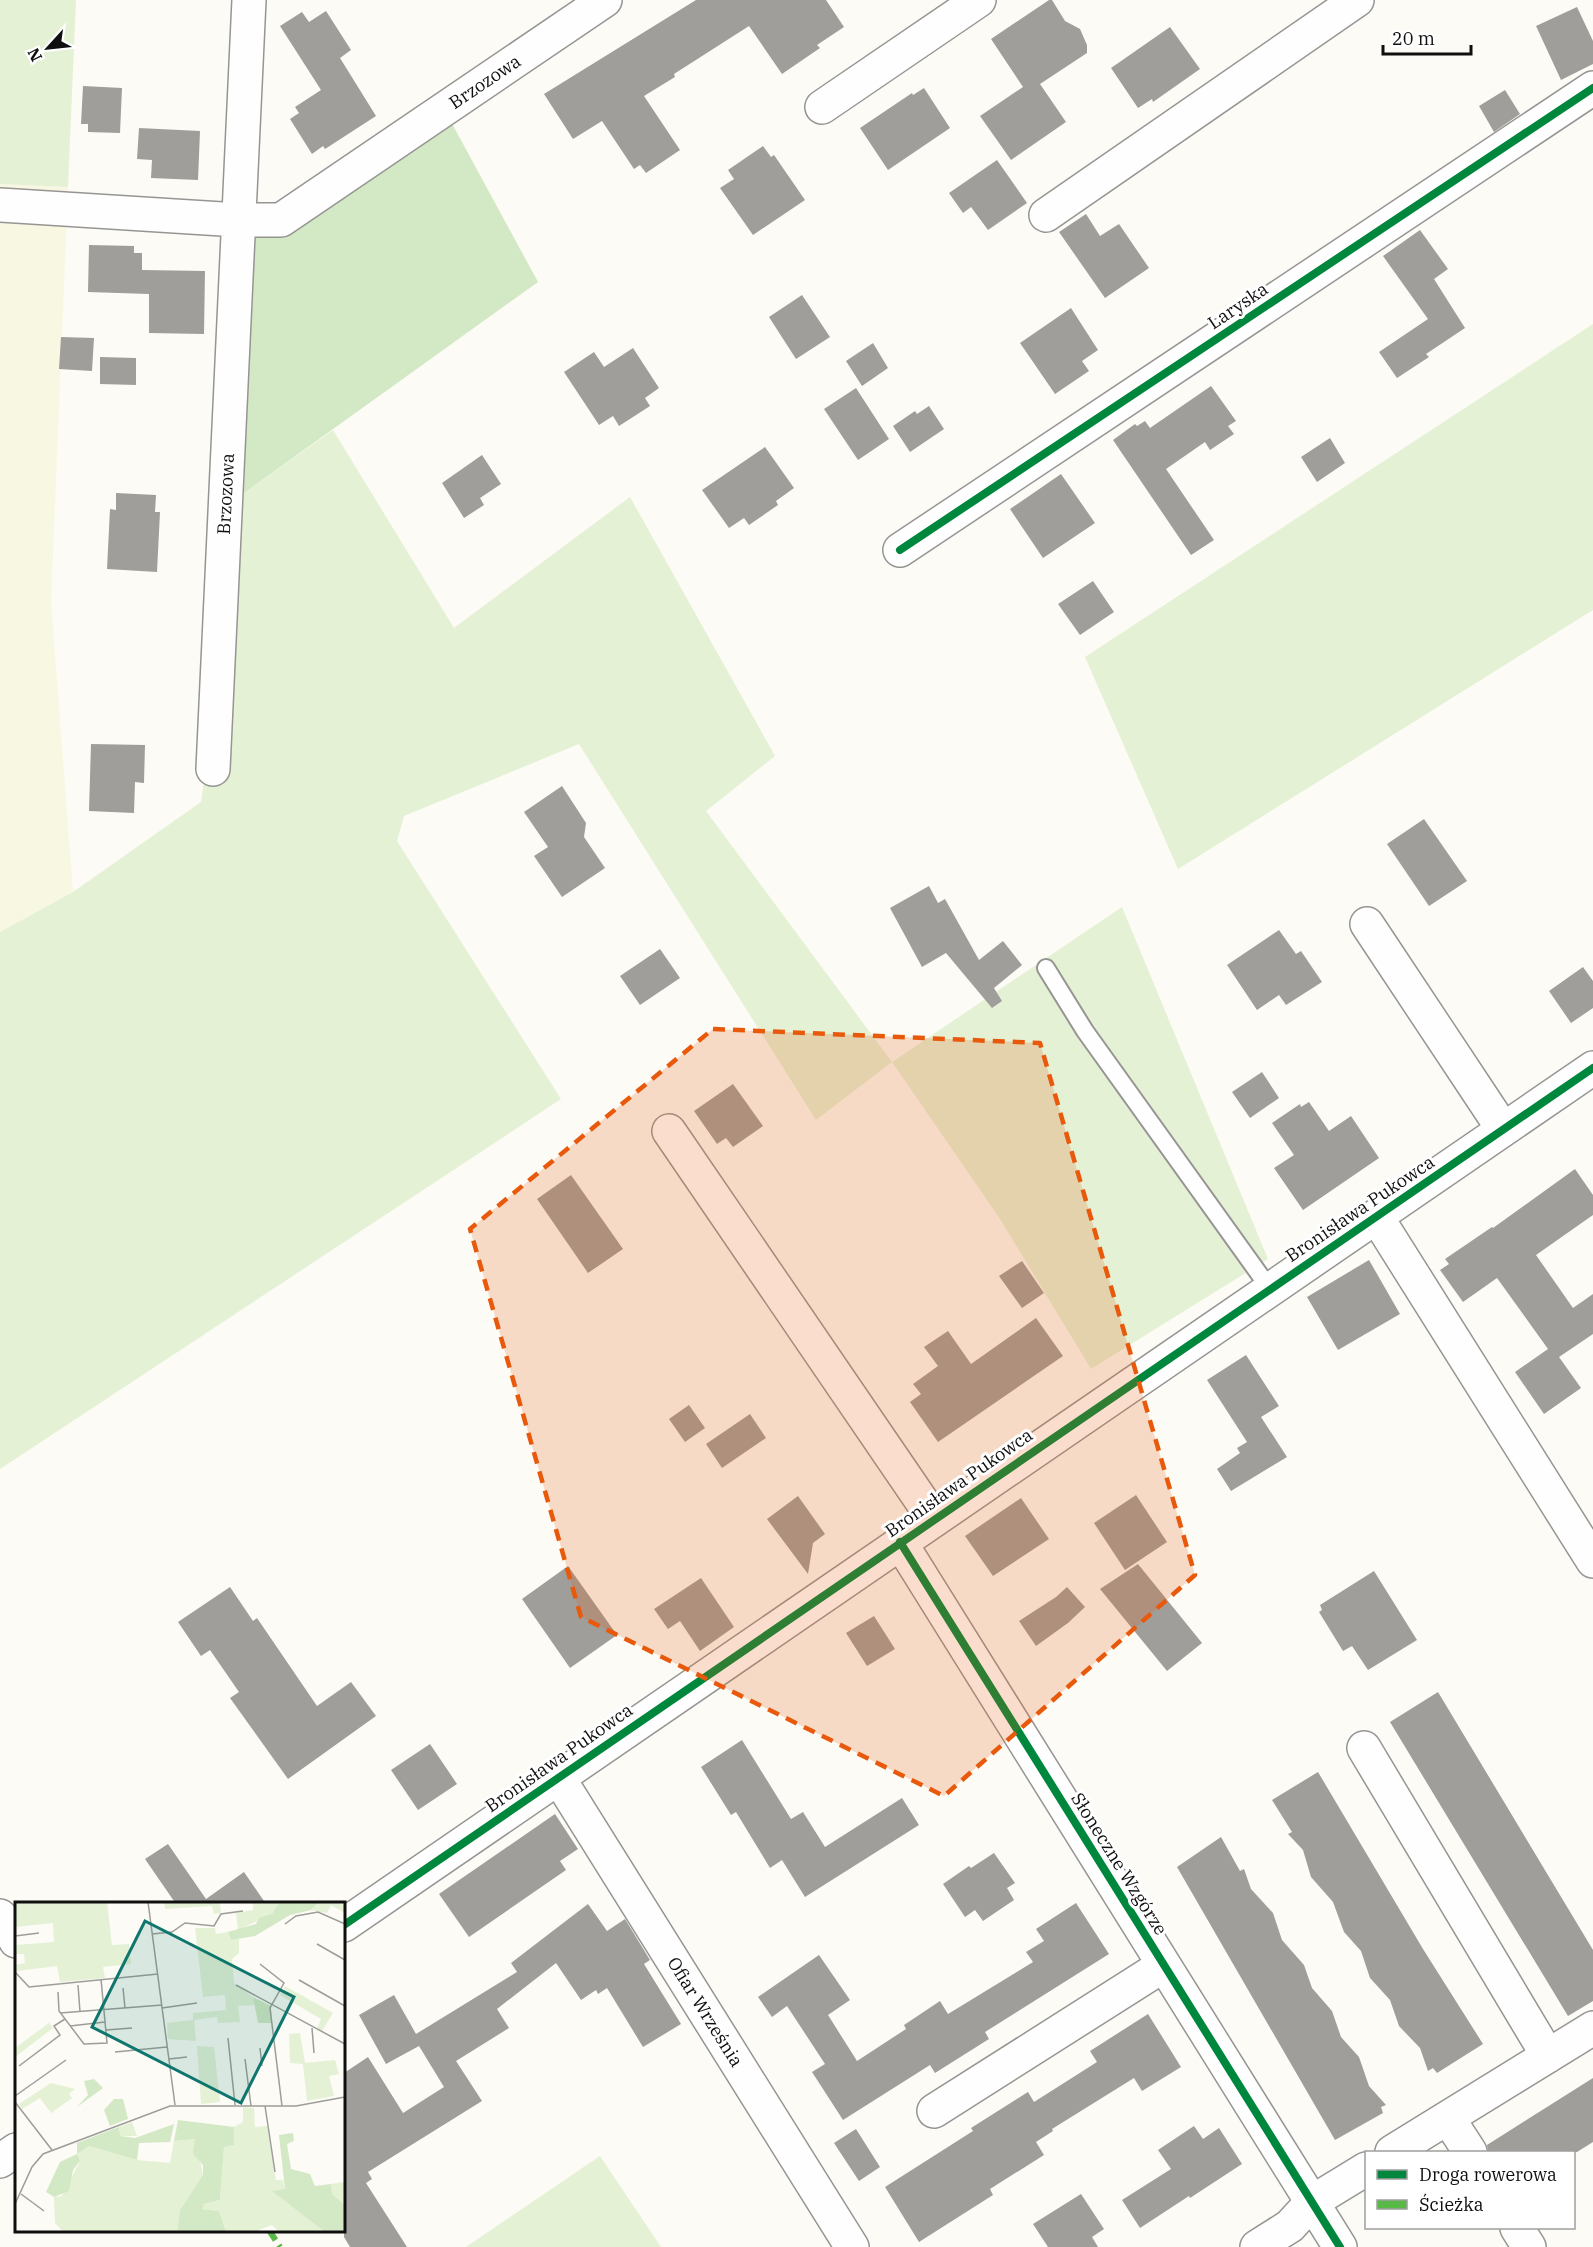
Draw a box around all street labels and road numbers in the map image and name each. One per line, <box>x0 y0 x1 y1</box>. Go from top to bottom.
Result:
street label: Brzozowa <box>444 49 525 114</box>
street label: Laryska <box>1203 277 1272 334</box>
street label: Brzozowa <box>212 452 239 535</box>
street label: Bronisława Pukowca <box>1281 1150 1439 1267</box>
street label: Bronisława Pukowca <box>881 1423 1037 1542</box>
street label: Bronisława Pukowca <box>481 1698 637 1817</box>
street label: Słoneczne Wzgórze <box>1066 1788 1173 1939</box>
street label: Ofiar Września <box>662 1952 749 2071</box>

